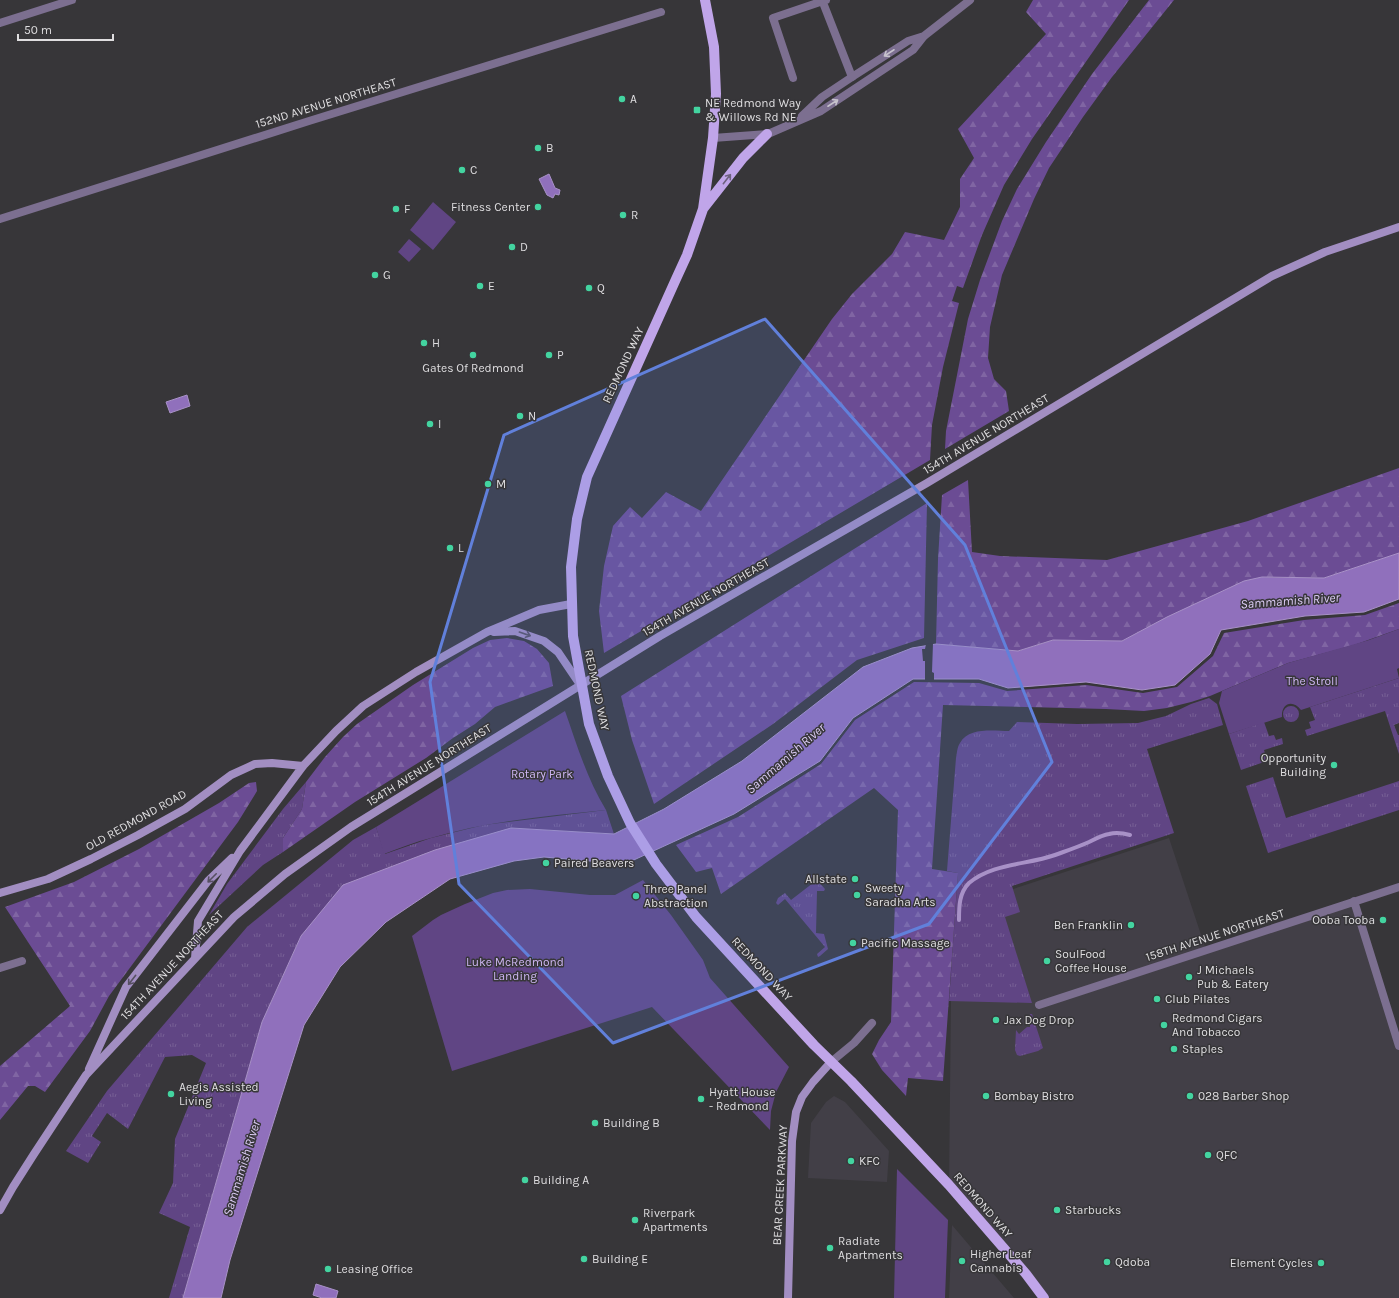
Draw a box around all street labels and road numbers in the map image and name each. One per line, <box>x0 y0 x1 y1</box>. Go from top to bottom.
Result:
street label: 152ND AVENUE NORTHEAST <box>254 75 398 131</box>
street label: REDMOND WAY <box>599 324 647 405</box>
street label: 154TH AVENUE NORTHEAST <box>921 391 1051 477</box>
street label: 154TH AVENUE NORTHEAST <box>640 555 772 639</box>
street label: REDMOND WAY <box>582 648 612 732</box>
street label: 154TH AVENUE NORTHEAST <box>364 721 494 809</box>
street label: OLD REDMOND ROAD <box>83 786 189 854</box>
street label: 158TH AVENUE NORTHEAST <box>1144 906 1286 964</box>
street label: 154TH AVENUE NORTHEAST <box>118 907 226 1023</box>
street label: REDMOND WAY <box>729 934 796 1004</box>
street label: BEAR CREEK PARKWAY <box>770 1124 790 1246</box>
street label: REDMOND WAY <box>951 1169 1016 1241</box>

